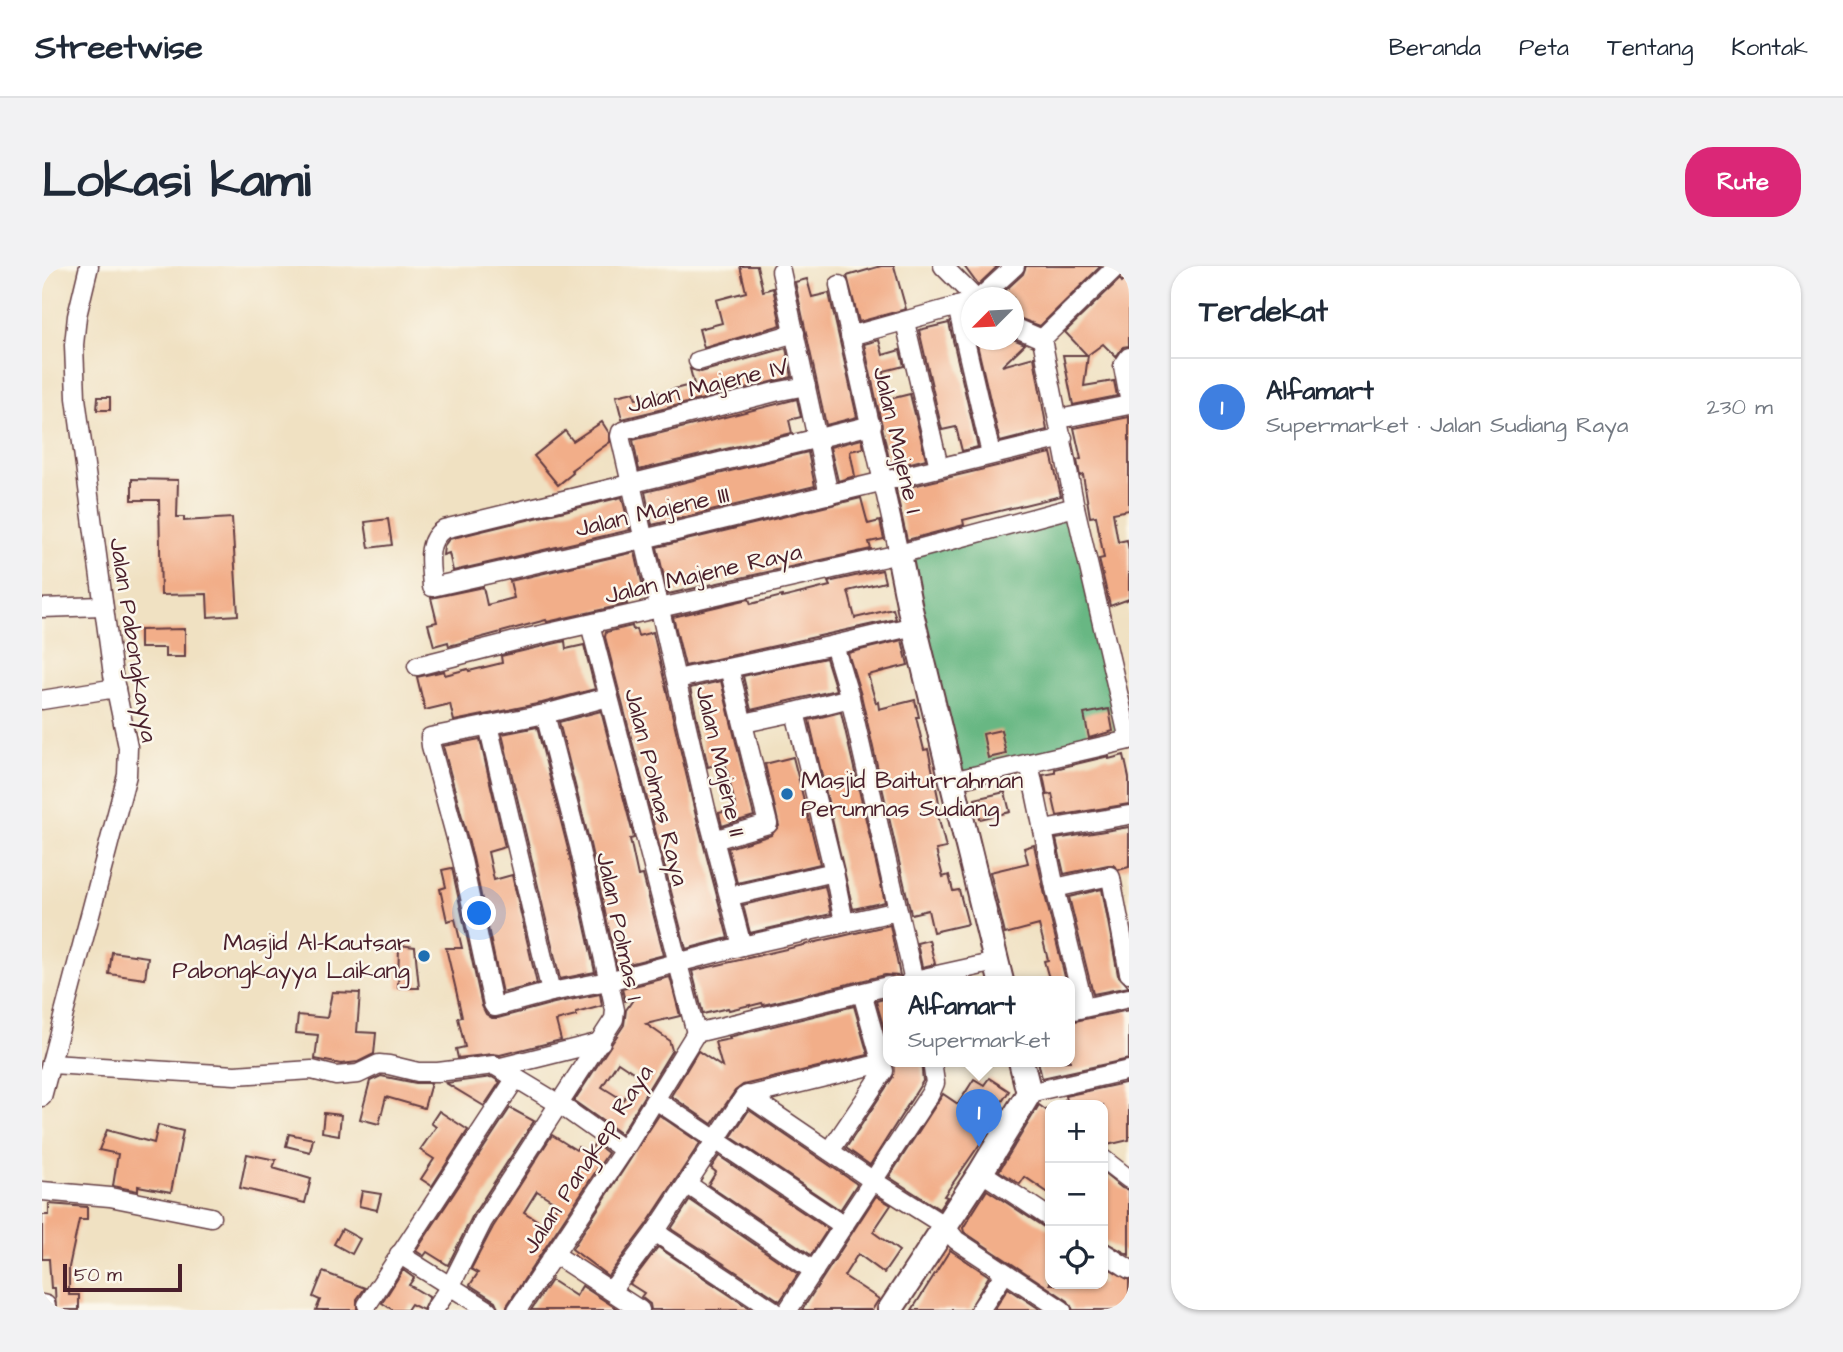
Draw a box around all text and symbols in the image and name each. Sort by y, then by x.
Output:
text: Streetwise [35,25,203,71]
text: Beranda [1389,31,1481,65]
text: Peta [1519,31,1569,65]
text: Tentang [1607,31,1693,65]
text: Kontak [1731,31,1808,65]
button: Rute [1685,147,1801,217]
text: Lokasi kami [42,148,311,216]
north arrow [961,287,1024,350]
text: Terdekat [1199,291,1328,333]
street label: Jalan Majene IV [624,350,792,422]
street label: Jalan Majene I [864,363,930,517]
text: Alfamart [1266,373,1374,409]
text: 1 [1221,391,1223,423]
text: 230 m [1707,391,1773,423]
text: Supermarket · Jalan Sudiang Raya [1266,409,1629,441]
street label: Jalan Majene III [572,478,733,546]
street label: Jalan Pabongkayya [99,535,166,745]
street label: Jalan Majene Raya [601,535,805,614]
street label: Jalan Majene II [686,683,754,840]
street label: Jalan Polmas Raya [614,685,697,890]
place label: Masjid Baiturrahman Perumnas Sudiang [801,764,1023,827]
marker: Masjid Baiturrahman Perumnas Sudiang [779,786,795,802]
street label: Jalan Polmas 1 [587,849,651,1003]
your location [462,896,496,930]
place label: Masjid Al-Kautsar Pabongkayya Laikang [172,926,410,989]
marker: Masjid Al-Kautsar Pabongkayya Laikang [416,948,432,964]
popup [883,976,1075,1067]
text: Alfamart [908,988,1015,1024]
text: Supermarket [908,1024,1050,1056]
street label: Jalan Pangkep Raya [514,1058,663,1262]
pin: 1 [956,1089,1002,1147]
map controls [1045,1100,1108,1289]
button: + [1045,1100,1108,1163]
button: − [1045,1163,1108,1226]
button: locate [1045,1226,1108,1289]
scale bar [63,1261,182,1293]
text: 50 m [74,1262,122,1289]

